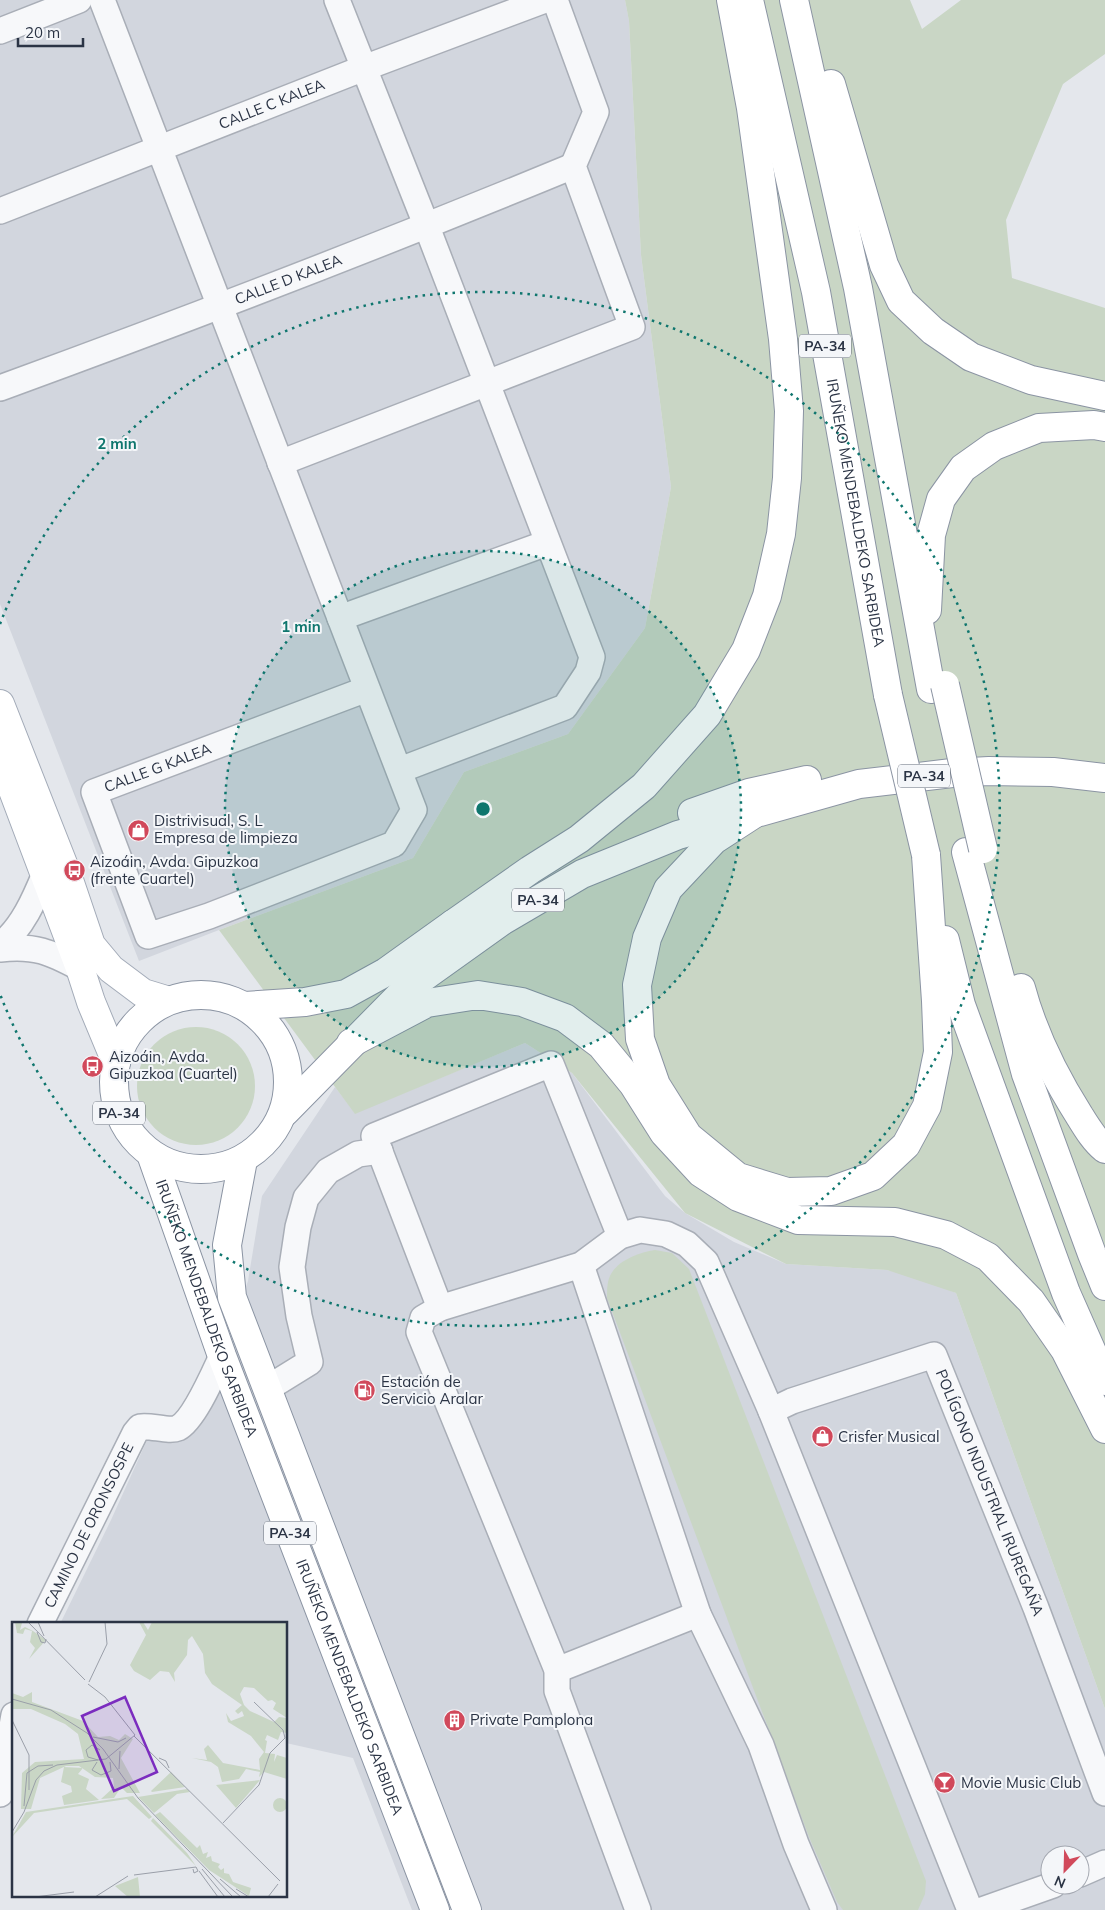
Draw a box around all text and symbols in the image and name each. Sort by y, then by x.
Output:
scale bar [18,15,82,47]
text: 20 m [25,23,60,42]
street label: CALLE C KALEA [216,74,327,133]
street label: CALLE D KALEA [232,250,344,308]
road number: PA-34 [799,334,851,358]
street label: IRUÑEKO MENDEBALDEKO SARBIDEA [823,377,889,649]
text: 2 min [97,434,137,453]
text: 1 min [281,617,321,636]
street label: CALLE G KALEA [101,739,214,796]
road number: PA-34 [898,764,950,788]
centre of rings [474,800,492,818]
place label: Distrivisual, S. L Empresa de limpieza [154,811,298,847]
shop icon: Distrivisual, S. L Empresa de limpieza [126,818,150,842]
place label: Aizoáin, Avda. Gipuzkoa (frente Cuartel) [90,852,258,888]
bus stop icon: Aizoáin, Avda. Gipuzkoa (frente Cuartel) [62,859,86,883]
road number: PA-34 [512,888,564,912]
place label: Aizoáin, Avda. Gipuzkoa (Cuartel) [109,1047,238,1083]
bus stop icon: Aizoáin, Avda. Gipuzkoa (Cuartel) [81,1054,105,1078]
road number: PA-34 [93,1102,145,1124]
street label: IRUÑEKO MENDEBALDEKO SARBIDEA [152,1177,262,1440]
street label: POLÍGONO INDUSTRIAL IRUREGAÑA [932,1366,1048,1618]
place label: Estación de Servicio Aralar [381,1372,483,1408]
fuel station icon: Estación de Servicio Aralar [353,1379,377,1403]
shop icon: Crisfer Musical [810,1425,834,1449]
place label: Crisfer Musical [838,1427,940,1446]
street label: CAMINO DE ORONSOSPE [39,1439,138,1611]
road number: PA-34 [264,1522,316,1545]
street label: IRUÑEKO MENDEBALDEKO SARBIDEA [292,1556,408,1818]
inset map [12,1622,288,1898]
building icon: Private Pamplona [442,1708,466,1732]
place label: Private Pamplona [470,1710,593,1729]
bar icon: Movie Music Club [933,1771,957,1795]
place label: Movie Music Club [961,1773,1081,1792]
north arrow [1040,1845,1090,1895]
text: N [1052,1872,1068,1892]

